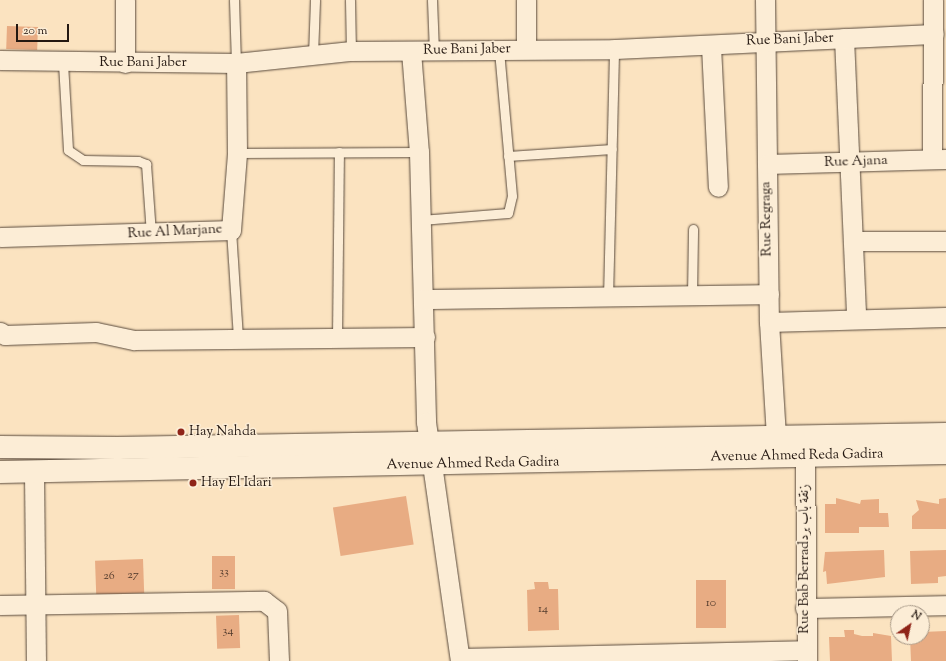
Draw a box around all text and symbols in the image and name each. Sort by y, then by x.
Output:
scale bar [18,16,71,42]
text: 20 m [23,22,47,40]
street label: Rue Bani Jaber [746,30,834,50]
street label: Rue Bani Jaber [423,41,511,59]
street label: Rue Bani Jaber [99,55,187,71]
street label: Rue Ajana [824,152,888,172]
street label: Rue Regraga [758,181,776,257]
street label: Rue Al Marjane [127,221,223,243]
place label: Hay Nahda [189,424,256,440]
marker: Hay Nahda [176,427,186,437]
street label: Avenue Ahmed Reda Gadira [710,446,884,466]
street label: Avenue Ahmed Reda Gadira [386,454,560,474]
place label: Hay El Idari [201,475,272,491]
marker: Hay El Idari [188,478,198,488]
street label: Rue Bab Berradزنقة باب برد [797,484,813,634]
house number: 33 [219,566,229,580]
house number: 27 [127,569,139,583]
house number: 26 [103,570,115,584]
house number: 10 [706,597,716,611]
house number: 14 [538,603,548,617]
north arrow [890,605,930,645]
text: N [908,607,924,625]
house number: 34 [223,625,233,639]

